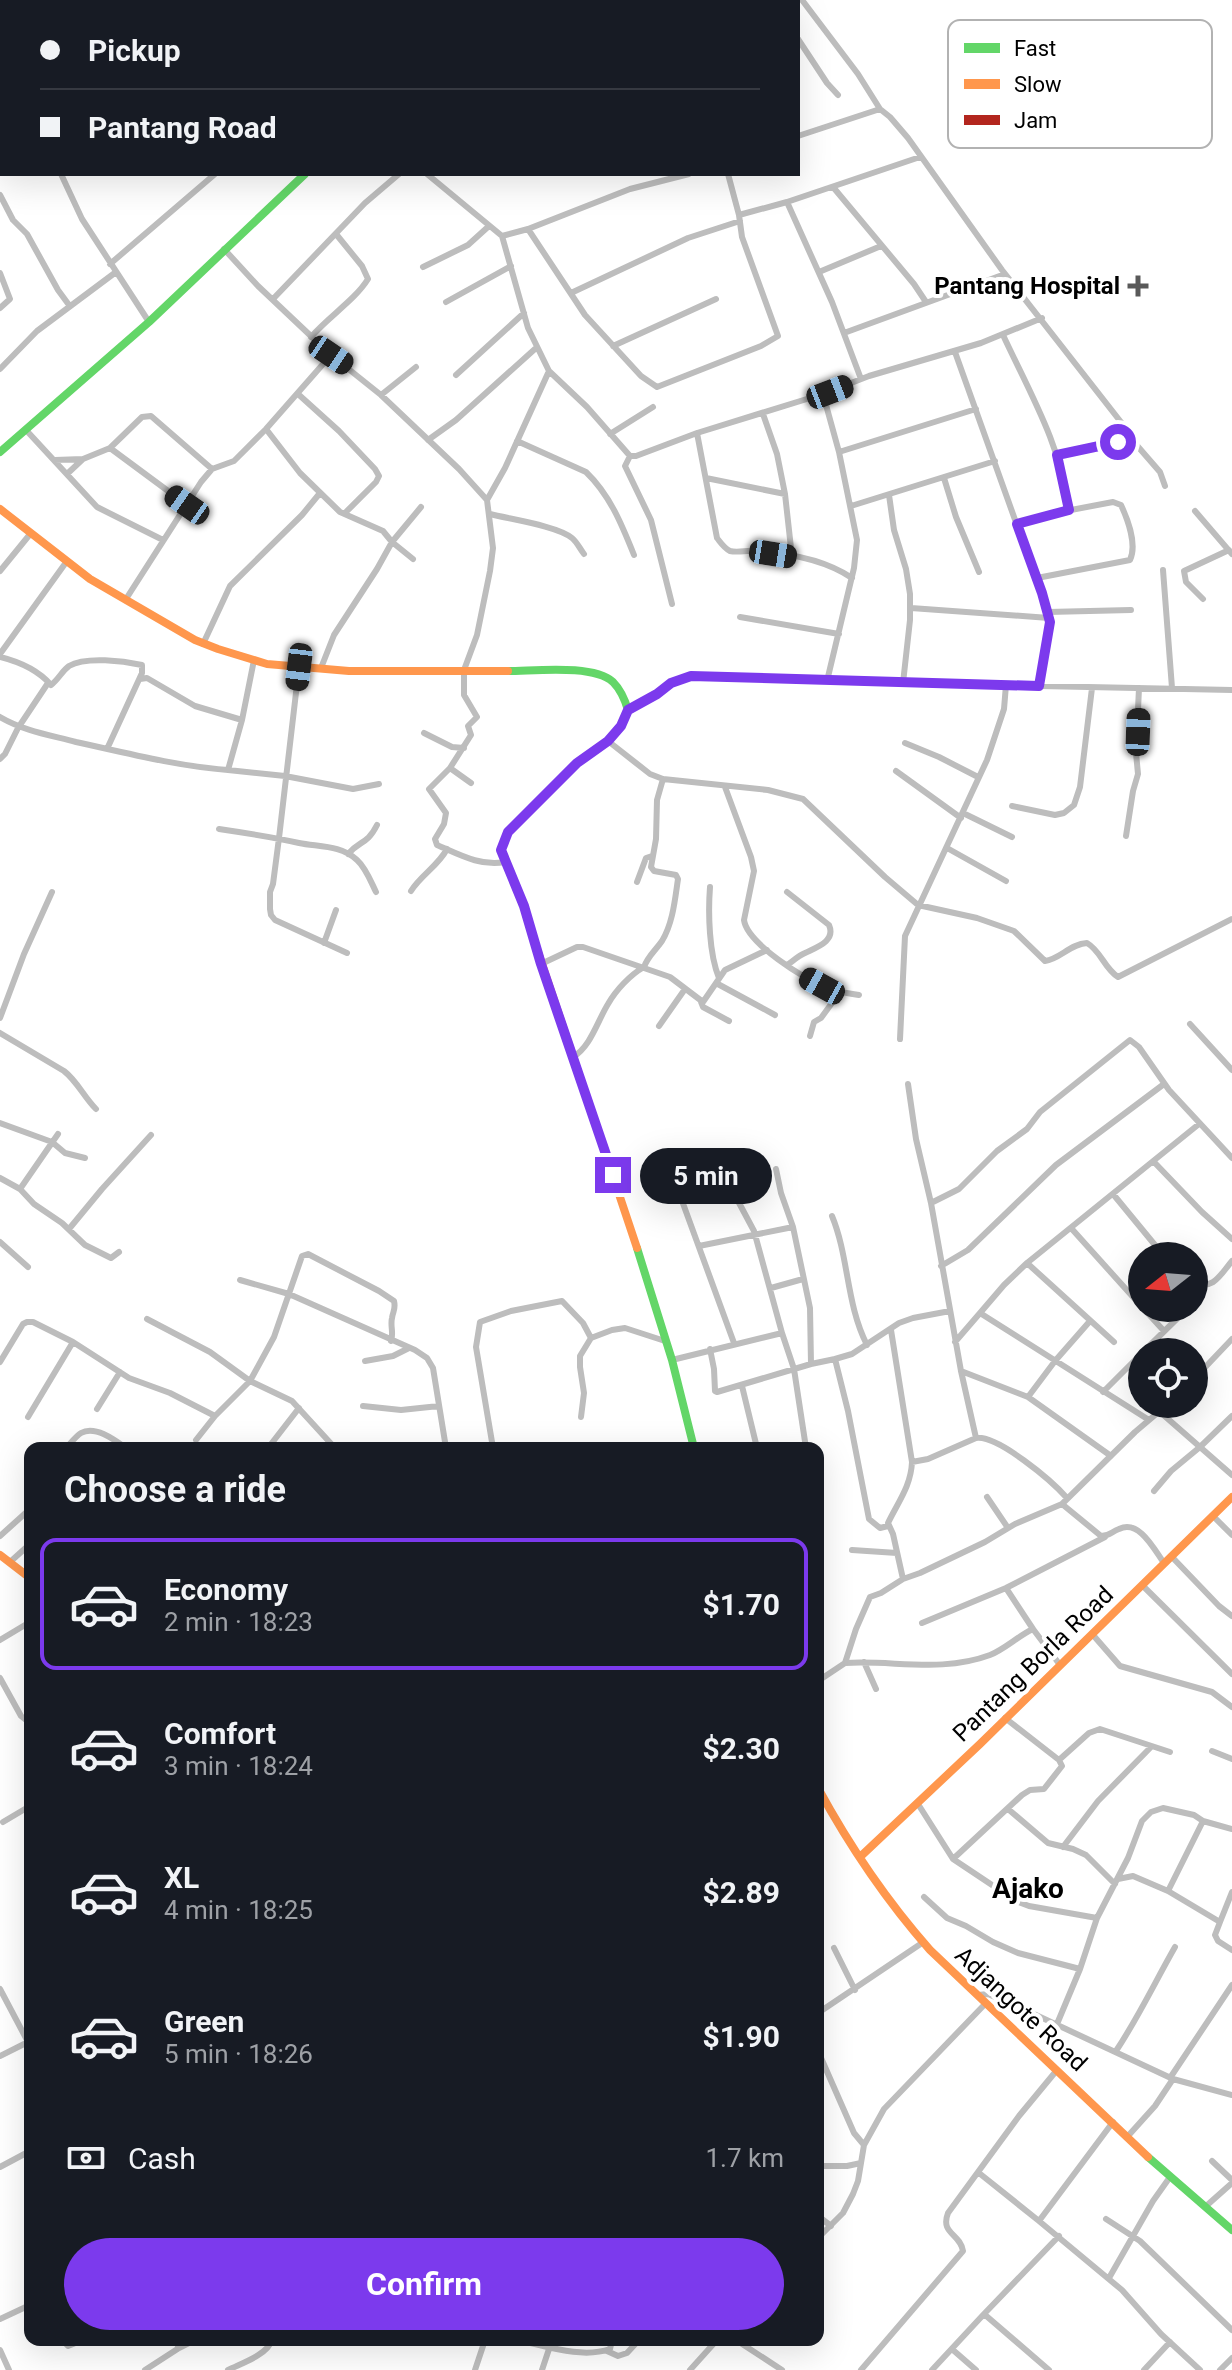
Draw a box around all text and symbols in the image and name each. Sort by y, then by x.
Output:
legend [948,20,1212,148]
text: Pickup [88,33,181,68]
text: Fast [1014,36,1056,61]
text: Slow [1014,72,1062,97]
text: Jam [1014,108,1057,133]
text: Pantang Road [88,110,277,145]
place label: Pantang Hospital [934,272,1120,300]
marker: Pantang Hospital [1127,275,1149,297]
car [304,332,358,378]
car [803,372,857,412]
route start [1100,424,1136,460]
car [160,481,214,529]
car [747,538,799,570]
car [284,642,314,692]
car [1125,708,1151,756]
car [795,964,849,1008]
callout: 5 min [641,1147,773,1203]
route end [595,1157,631,1193]
text: 5 min [673,1161,739,1191]
north arrow [1128,1242,1208,1322]
map controls [1128,1242,1208,1418]
button: locate [1128,1338,1208,1418]
text: Choose a ride [64,1469,286,1511]
icon: car [68,1568,140,1640]
text: Economy [164,1572,288,1607]
street label: Pantang Borla Road [947,1580,1119,1748]
text: $1.70 [702,1587,780,1622]
text: 2 min · 18:23 [164,1607,313,1637]
icon: car [68,1712,140,1784]
text: Comfort [164,1716,276,1751]
text: $2.30 [702,1731,780,1766]
text: 3 min · 18:24 [164,1751,313,1781]
icon: car [68,1856,140,1928]
text: XL [164,1860,199,1895]
district label: Ajako [992,1872,1064,1905]
text: $2.89 [702,1875,780,1910]
text: 4 min · 18:25 [164,1895,313,1925]
street label: Adjangote Road [949,1941,1093,2077]
icon: car [68,2000,140,2072]
text: Green [164,2004,244,2039]
text: $1.90 [702,2019,780,2054]
text: 5 min · 18:26 [164,2039,313,2069]
icon: cash [64,2136,108,2180]
text: Cash [128,2141,196,2176]
text: 1.7 km [705,2143,784,2173]
button: Confirm [64,2238,784,2330]

